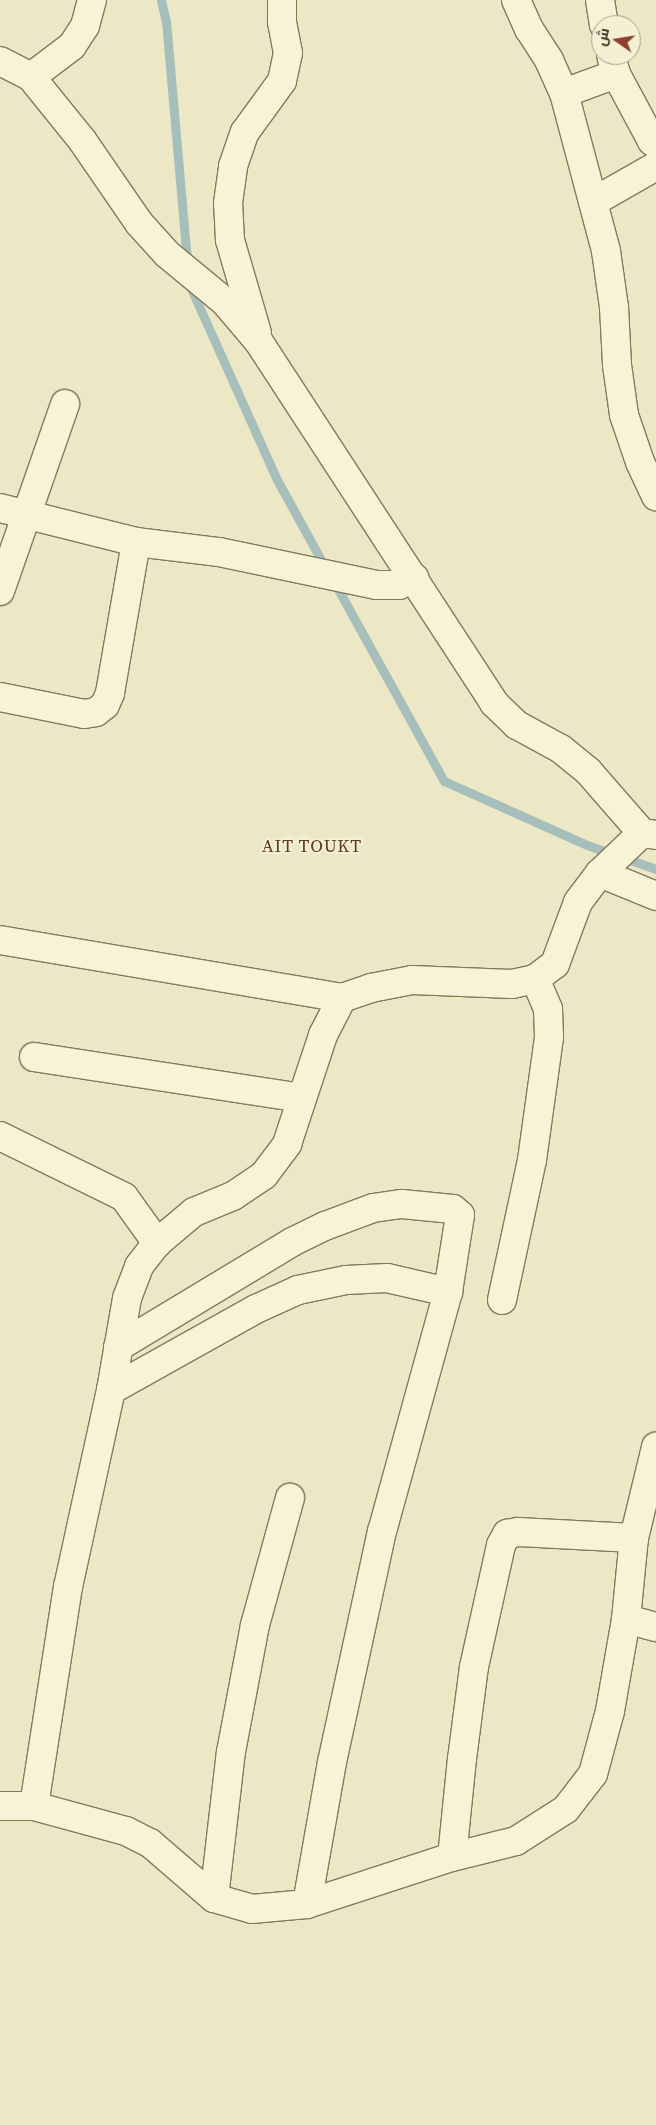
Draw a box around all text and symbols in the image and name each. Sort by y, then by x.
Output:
north arrow [591,15,641,65]
text: ش [591,26,614,48]
district label: AIT TOUKT [260,835,364,857]

